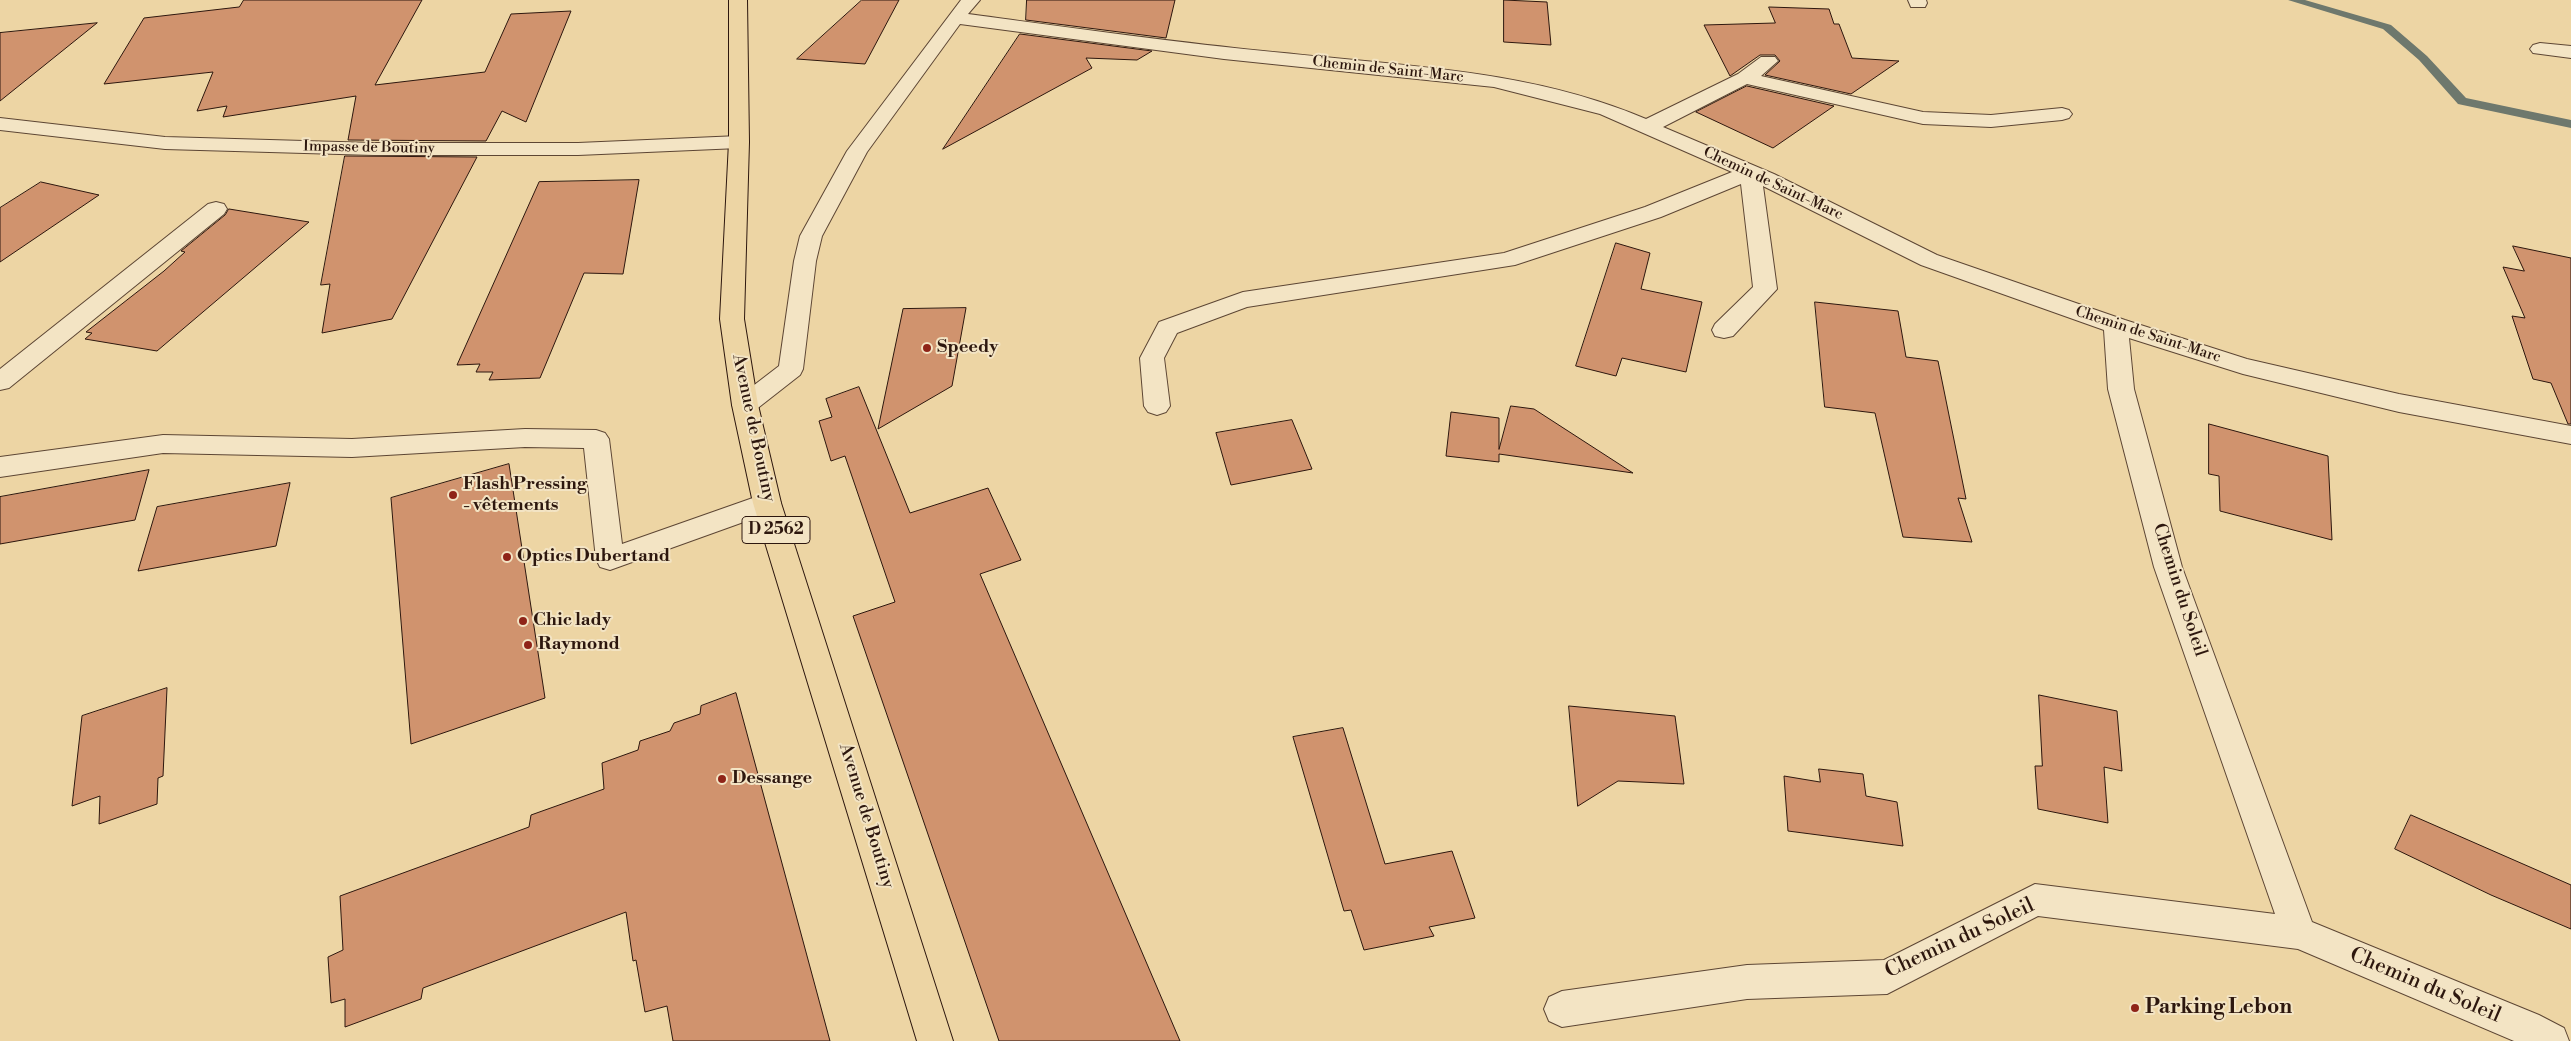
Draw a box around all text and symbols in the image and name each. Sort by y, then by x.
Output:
street label: Chemin de Saint-Marc [1311,53,1465,87]
street label: Impasse de Boutiny [303,138,435,158]
street label: Chemin de Saint-Marc [1700,144,1846,224]
street label: Chemin de Saint-Marc [2073,303,2223,367]
place label: Speedy [937,337,998,359]
marker: Speedy [921,342,933,354]
street label: Avenue de Boutiny [727,352,779,504]
place label: Flash Pressing - vêtements [463,474,587,516]
marker: Flash Pressing - vêtements [447,489,459,501]
road number: D 2562 [742,516,810,544]
street label: Chemin du Soleil [2147,521,2211,659]
place label: Optics Dubertand [517,546,670,568]
marker: Optics Dubertand [501,551,513,563]
place label: Chic lady [533,610,611,632]
marker: Chic lady [517,615,529,627]
place label: Raymond [538,634,620,656]
marker: Raymond [522,639,534,651]
street label: Avenue de Boutiny [834,741,898,891]
place label: Dessange [732,768,812,790]
marker: Dessange [716,773,728,785]
street label: Chemin du Soleil [1881,893,2039,985]
street label: Chemin du Soleil [2346,943,2504,1029]
place label: Parking Lebon [2145,995,2292,1021]
marker: Parking Lebon [2129,1002,2141,1014]

